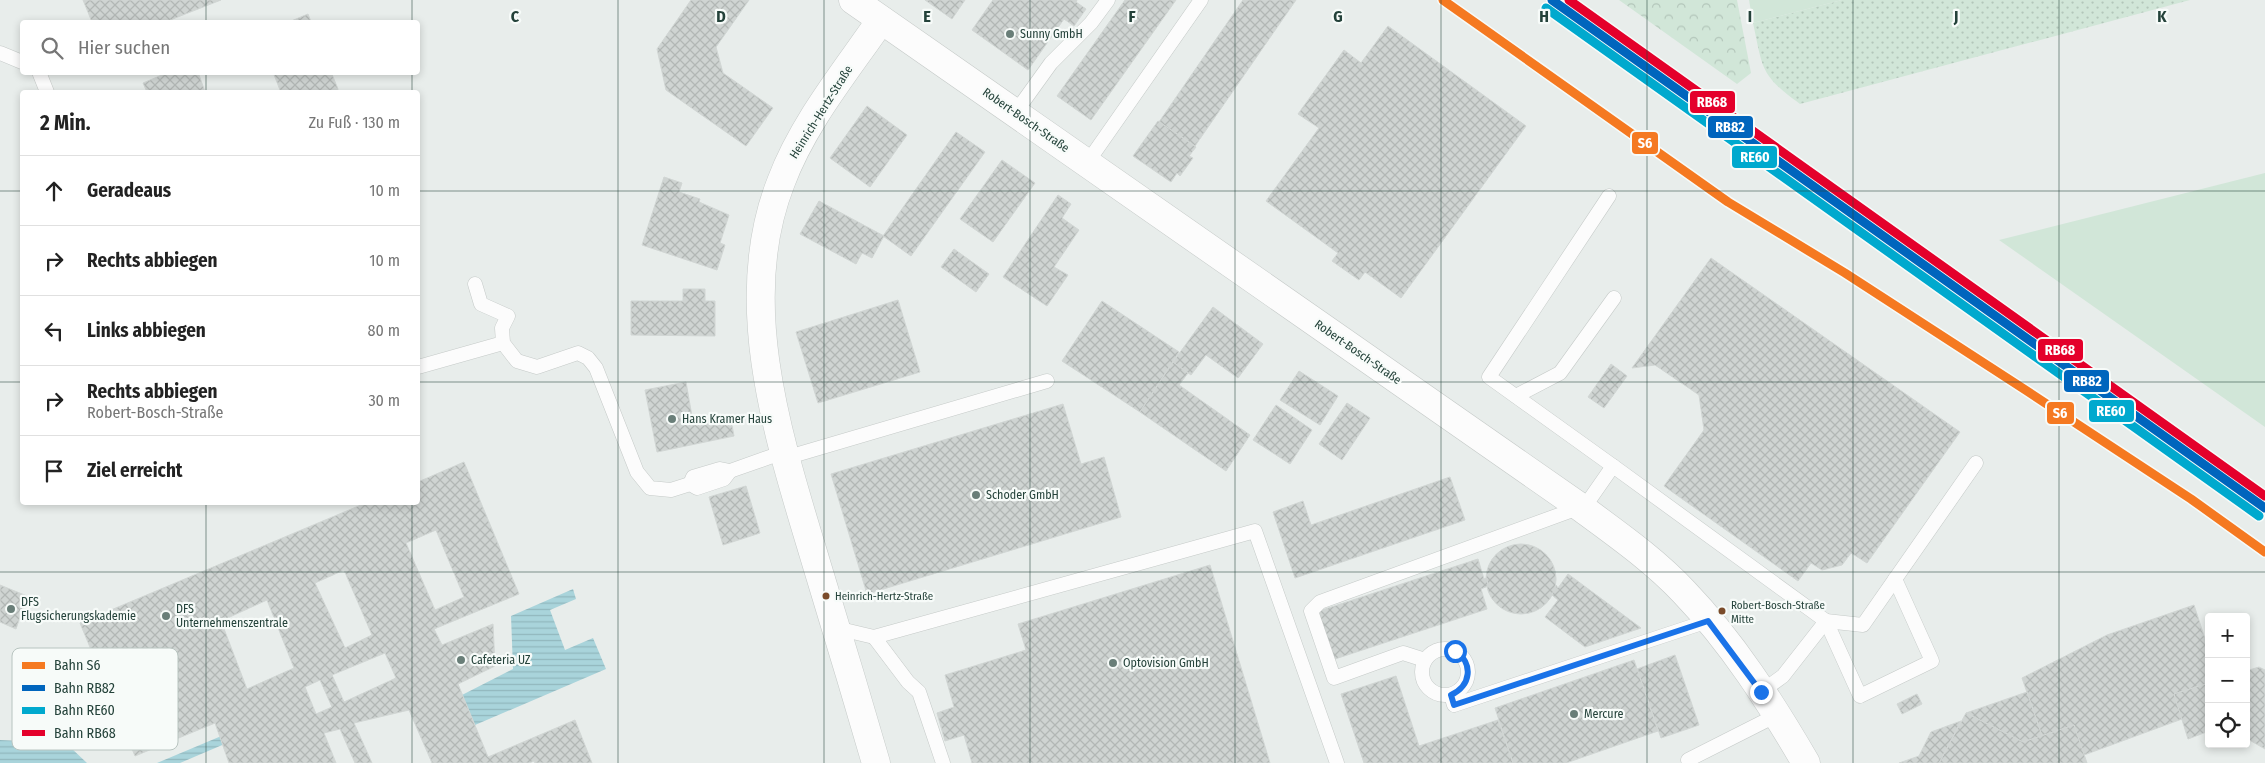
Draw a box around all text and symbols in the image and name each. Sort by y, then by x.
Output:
text: C [511,7,520,26]
text: D [716,7,726,26]
text: E [923,7,931,26]
text: F [1128,7,1136,26]
text: G [1333,7,1343,26]
text: H [1539,7,1549,26]
text: I [1748,7,1752,26]
text: J [1953,7,1958,26]
text: K [2157,7,2167,26]
search box [20,20,420,75]
place label: Sunny GmbH [1020,27,1083,41]
marker: Sunny GmbH [1004,28,1016,40]
icon: search [38,34,66,62]
text: Hier suchen [78,36,170,59]
street label: Heinrich-Hertz-Straße [787,63,855,161]
street label: Robert-Bosch-Straße [980,85,1072,155]
line badge: RB68 [1689,90,1736,114]
text: RB68 [1697,94,1728,111]
text: 2 Min. [40,110,90,136]
text: Zu Fuß · 130 m [309,113,400,132]
line badge: RB82 [1707,115,1754,139]
text: RB82 [1715,119,1745,136]
line badge: S6 [1631,131,1659,155]
text: S6 [1638,135,1652,152]
line badge: RE60 [1731,145,1778,169]
text: RE60 [1740,149,1770,166]
icon: ahead [40,177,68,205]
text: Geradeaus [87,179,171,202]
text: 10 m [369,181,400,200]
icon: right [40,247,68,275]
text: Rechts abbiegen [87,249,217,272]
text: 10 m [369,251,400,270]
icon: left [40,317,68,345]
street label: Robert-Bosch-Straße [1312,317,1404,387]
text: Links abbiegen [87,319,206,342]
text: 80 m [368,321,400,340]
line badge: RB68 [2037,338,2084,362]
text: RB68 [2045,342,2076,359]
line badge: RB82 [2063,369,2110,393]
text: RB82 [2072,373,2102,390]
text: Rechts abbiegen [87,380,217,403]
icon: right [40,387,68,415]
text: 30 m [368,391,400,410]
line badge: RE60 [2088,399,2135,423]
line badge: S6 [2046,401,2075,425]
text: Robert-Bosch-Straße [87,403,224,422]
text: RE60 [2096,403,2126,420]
text: S6 [2053,405,2067,422]
place label: Hans Kramer Haus [682,412,772,426]
marker: Hans Kramer Haus [666,413,678,425]
icon: arrive [40,457,68,485]
text: Ziel erreicht [87,459,183,482]
place label: Schoder GmbH [986,488,1059,502]
marker: Schoder GmbH [970,489,982,501]
place label: Heinrich-Hertz-Straße [835,590,933,603]
marker: Heinrich-Hertz-Straße [821,591,831,601]
place label: DFS Flugsicherungskademie [21,595,136,623]
place label: Robert-Bosch-Straße Mitte [1731,599,1825,626]
place label: DFS Unternehmenszentrale [176,602,288,630]
marker: DFS Flugsicherungskademie [5,603,17,615]
marker: Robert-Bosch-Straße Mitte [1717,606,1727,616]
marker: DFS Unternehmenszentrale [160,610,172,622]
map controls [2205,613,2250,748]
button: + [2205,613,2250,658]
route start [1444,640,1467,663]
legend [12,648,178,750]
place label: Cafeteria UZ [471,653,531,667]
marker: Cafeteria UZ [455,654,467,666]
place label: Optovision GmbH [1123,656,1209,670]
text: Bahn S6 [54,657,101,674]
marker: Optovision GmbH [1107,657,1119,669]
button: − [2205,658,2250,703]
text: Bahn RB82 [54,680,115,697]
route end [1750,681,1773,704]
text: Bahn RE60 [54,702,115,719]
button: locate [2205,703,2250,748]
place label: Mercure [1584,707,1623,721]
marker: Mercure [1568,708,1580,720]
text: Bahn RB68 [54,725,116,742]

